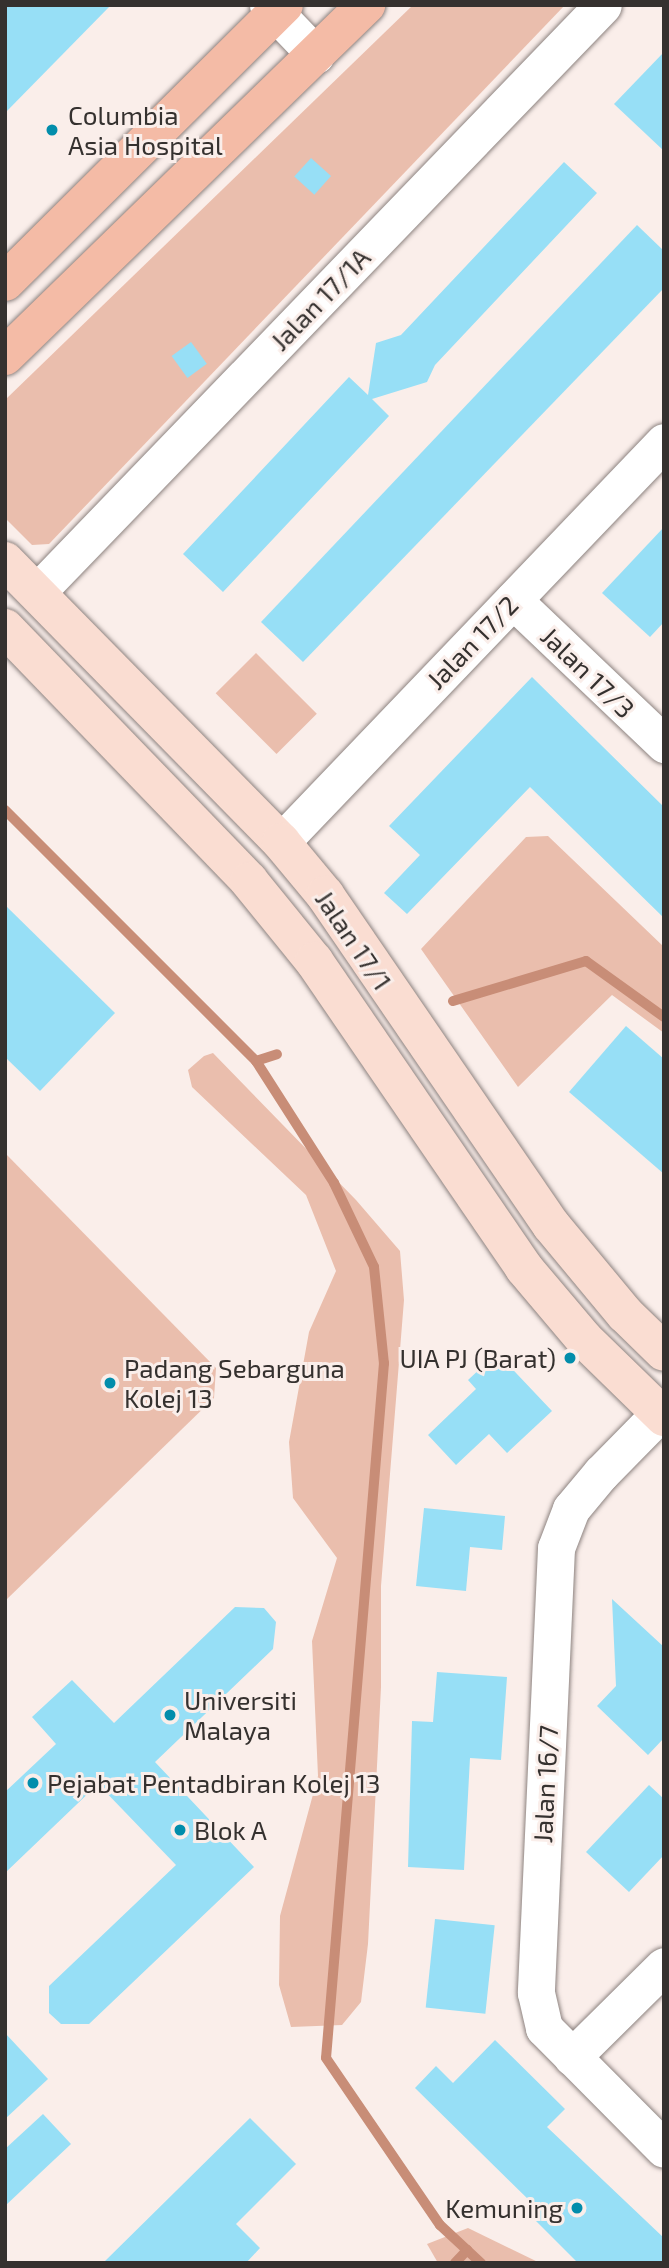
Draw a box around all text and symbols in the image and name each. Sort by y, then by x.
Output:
place label: Columbia Asia Hospital [68,99,223,160]
marker: Columbia Asia Hospital [42,120,62,140]
street label: Jalan 17/1A [264,242,376,356]
street label: Jalan 17/2 [420,589,524,695]
street label: Jalan 17/3 [535,620,641,724]
street label: Jalan 17/1 [309,884,399,996]
place label: UIA PJ (Barat) [399,1342,556,1374]
marker: UIA PJ (Barat) [562,1350,578,1366]
place label: Padang Sebarguna Kolej 13 [124,1352,345,1414]
marker: Padang Sebarguna Kolej 13 [102,1375,118,1391]
place label: Universiti Malaya [184,1684,297,1746]
marker: Universiti Malaya [162,1707,178,1723]
street label: Jalan 16/7 [526,1724,564,1844]
place label: Pejabat Pentadbiran Kolej 13 [47,1767,381,1799]
marker: Pejabat Pentadbiran Kolej 13 [25,1775,41,1791]
place label: Blok A [194,1814,268,1846]
marker: Blok A [172,1822,188,1838]
place label: Kemuning [445,2192,563,2224]
marker: Kemuning [569,2200,585,2216]

